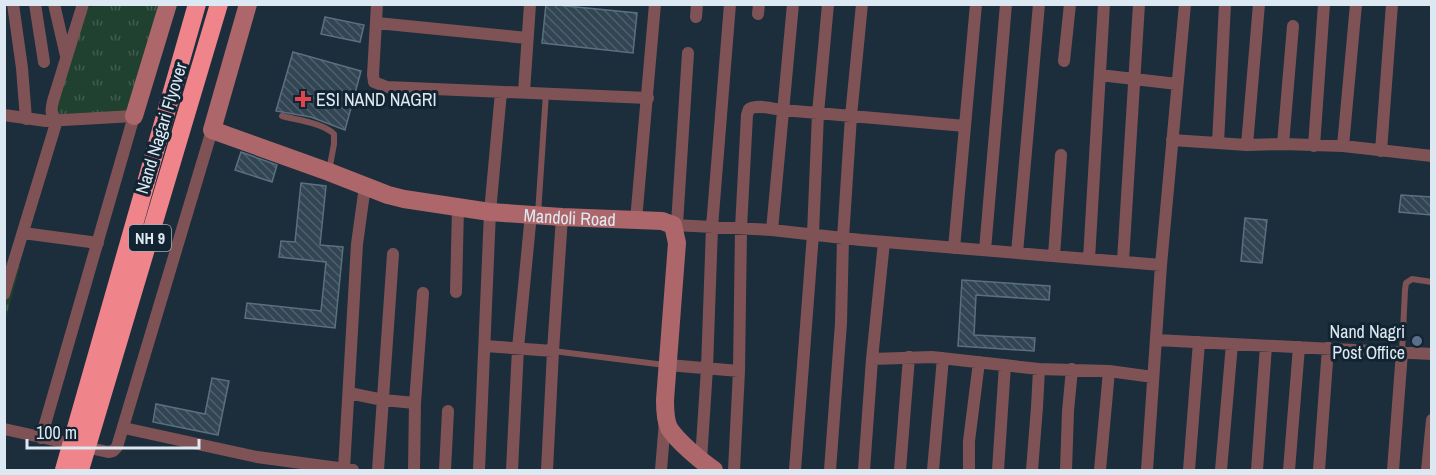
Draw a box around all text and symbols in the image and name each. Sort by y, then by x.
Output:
street label: Nand Nagari Flyover [129,59,193,197]
place label: ESI NAND NAGRI [316,87,437,112]
marker: ESI NAND NAGRI [294,90,312,108]
street label: Mandoli Road [523,202,616,232]
road number: NH 9 [129,225,171,251]
place label: Nand Nagri Post Office [1330,319,1405,365]
marker: Nand Nagri Post Office [1410,334,1424,348]
scale bar [27,412,200,450]
text: 100 m [36,420,77,445]

